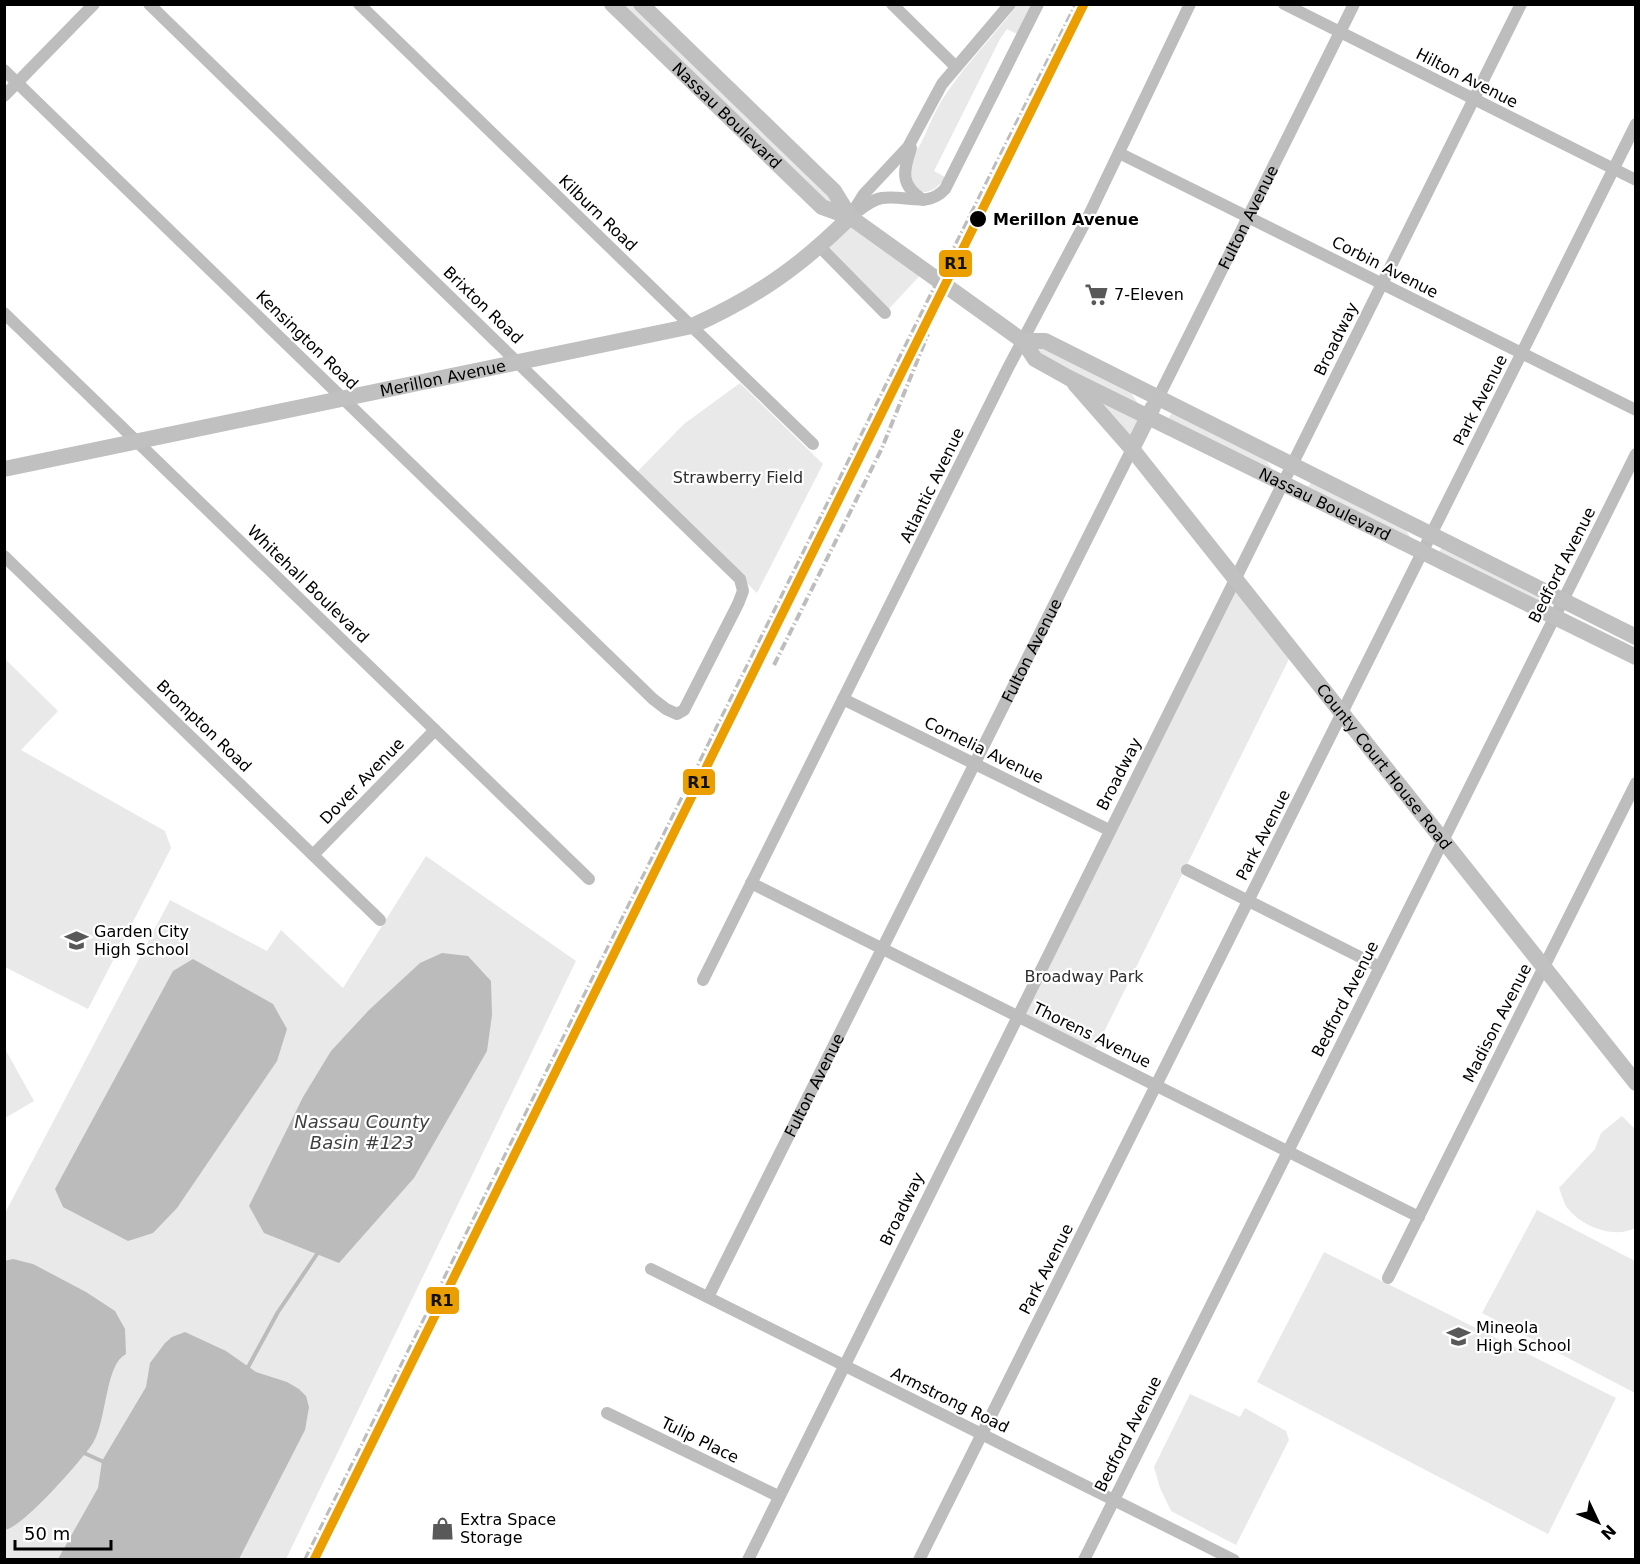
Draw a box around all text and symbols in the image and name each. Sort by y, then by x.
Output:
street label: Hilton Avenue [1413,44,1521,112]
street label: Nassau Boulevard [668,58,786,172]
street label: Fulton Avenue [1214,162,1282,272]
street label: Kilburn Road [555,171,641,255]
marker: Merillon Avenue [968,209,988,229]
place label: Merillon Avenue [993,210,1139,229]
street label: Corbin Avenue [1329,232,1441,302]
line badge: R1 [938,249,973,278]
text: R1 [944,254,968,273]
street label: Brixton Road [439,262,527,348]
supermarket icon: 7-Eleven [1083,281,1109,307]
place label: 7-Eleven [1114,285,1184,304]
street label: Kensington Road [252,287,362,393]
street label: Broadway [1310,299,1362,379]
street label: Park Avenue [1449,352,1511,448]
street label: Merillon Avenue [378,355,507,400]
street label: Atlantic Avenue [896,424,968,546]
street label: Nassau Boulevard [1256,464,1394,544]
park label: Strawberry Field [673,468,803,487]
street label: Bedford Avenue [1525,504,1599,626]
street label: Whitehall Boulevard [243,521,373,647]
street label: Fulton Avenue [997,595,1065,705]
street label: Brompton Road [153,676,255,776]
street label: County Court House Road [1313,680,1456,853]
street label: Cornelia Avenue [921,713,1047,787]
street label: Dover Avenue [316,734,408,828]
street label: Broadway [1093,734,1145,814]
line badge: R1 [682,768,716,796]
text: R1 [687,773,711,792]
street label: Park Avenue [1232,787,1294,883]
place label: Garden City High School [94,922,189,959]
school or university icon: Garden City High School [63,927,89,953]
street label: Bedford Avenue [1308,938,1382,1060]
street label: Madison Avenue [1459,960,1535,1086]
park label: Broadway Park [1025,967,1144,986]
street label: Thorens Avenue [1029,998,1154,1072]
street label: Fulton Avenue [780,1030,848,1140]
water label: Nassau County Basin #123 [294,1111,430,1153]
street label: Broadway [876,1169,928,1249]
street label: Park Avenue [1015,1221,1077,1317]
line badge: R1 [425,1286,460,1315]
text: R1 [430,1291,454,1310]
place label: Mineola High School [1476,1318,1571,1355]
school or university icon: Mineola High School [1445,1323,1471,1349]
street label: Armstrong Road [888,1363,1012,1437]
street label: Bedford Avenue [1091,1373,1165,1495]
street label: Tulip Place [657,1413,742,1467]
north arrow [1568,1492,1628,1552]
place label: Extra Space Storage [460,1510,556,1547]
scale bar [15,1513,111,1551]
shop icon: Extra Space Storage [429,1515,455,1541]
text: N [1597,1521,1620,1543]
text: 50 m [24,1523,70,1544]

